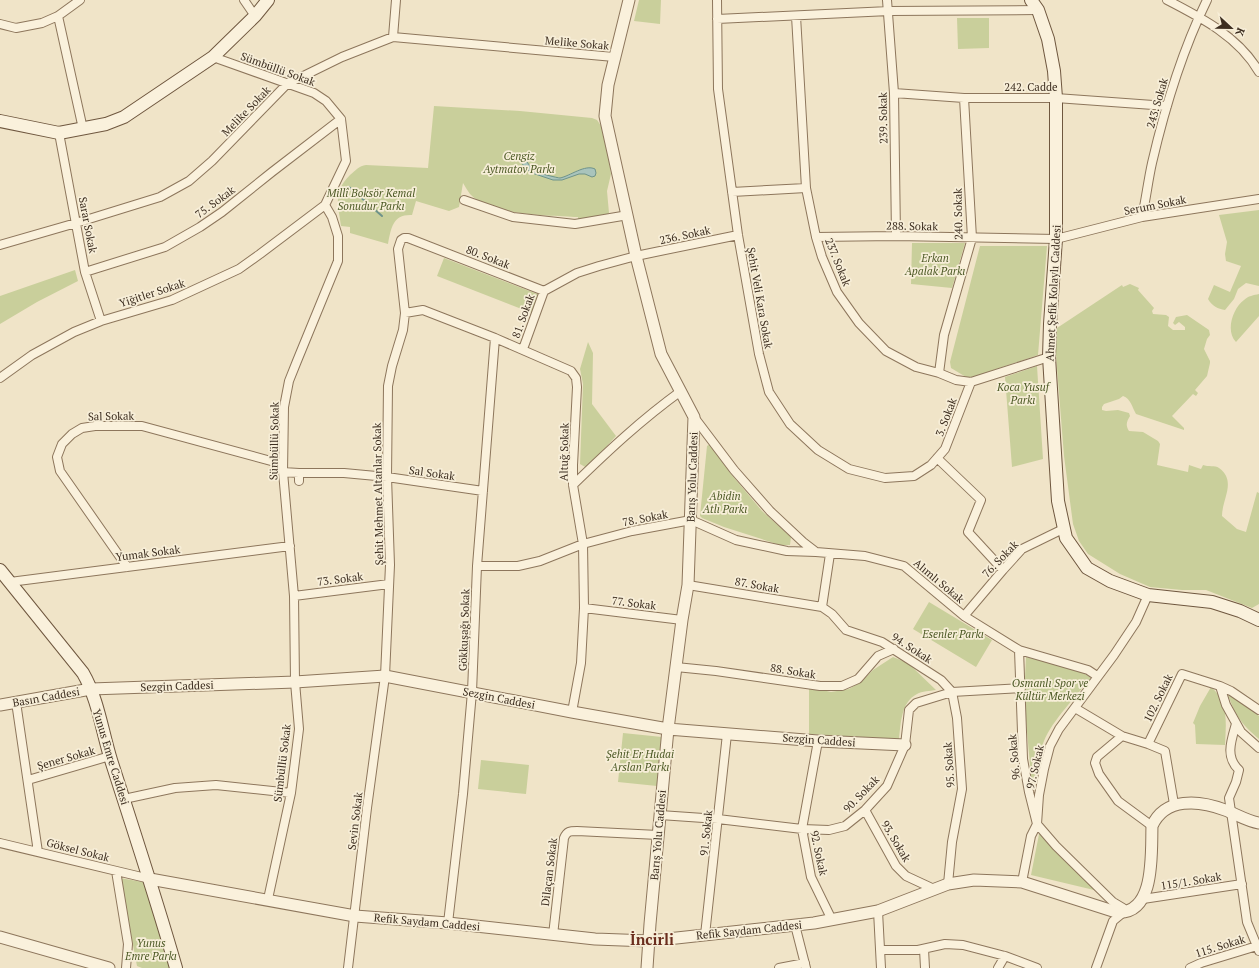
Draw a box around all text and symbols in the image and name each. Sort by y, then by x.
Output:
north arrow [1211,8,1251,48]
text: K [1232,26,1248,38]
street label: Melike Sokak [544,33,610,53]
street label: Sümbüllü Sokak [239,49,318,89]
street label: 243. Sokak [1143,76,1171,130]
street label: 242. Cadde [1004,80,1058,94]
street label: Melike Sokak [219,83,274,139]
street label: 239. Sokak [876,92,890,144]
park label: Cengiz Aytmatov Parkı [482,149,555,176]
street label: 75. Sokak [192,183,238,221]
park label: Millî Boksör Kemal Sonudur Parkı [326,186,415,213]
street label: 240. Sokak [951,188,965,240]
street label: Serum Sokak [1123,192,1188,218]
street label: Sarar Sokak [76,196,100,255]
street label: 288. Sokak [886,219,938,233]
street label: 236. Sokak [658,223,712,247]
street label: Ahmet Şefik Kolaylı Caddesi [1042,224,1064,362]
street label: 237. Sokak [822,236,854,288]
street label: 80. Sokak [464,242,512,272]
street label: Şehit Veli Kara Sokak [744,246,776,350]
park label: Erkan Apalak Parkı [904,251,965,278]
street label: Yiğitler Sokak [117,276,187,310]
street label: 81. Sokak [509,292,538,340]
park label: Koca Yusuf Parkı [996,380,1052,407]
street label: 3. Sokak [932,395,960,438]
street label: Sümbüllü Sokak [266,401,282,480]
street label: Sal Sokak [88,409,135,423]
street label: Şehit Mehmet Altanlar Sokak [370,422,386,565]
street label: Altuğ Sokak [556,422,572,481]
street label: Barış Yolu Caddesi [683,432,701,522]
street label: Sal Sokak [408,463,456,483]
park label: Abidin Atlı Parkı [702,489,747,516]
street label: 78. Sokak [621,507,669,529]
street label: 76. Sokak [979,537,1021,580]
street label: Yumak Sokak [115,542,181,564]
street label: Alımlı Sokak [911,556,967,606]
street label: 73. Sokak [316,569,364,589]
street label: 87. Sokak [734,574,781,596]
street label: Gökkuşağı Sokak [456,588,472,671]
street label: 77. Sokak [611,593,657,613]
park label: Esenler Parkı [921,627,984,641]
street label: 94. Sokak [889,630,935,667]
street label: 88. Sokak [769,660,817,682]
street label: 102. Sokak [1140,671,1176,724]
park label: Osmanlı Spor ve Kültür Merkezi [1012,676,1088,703]
street label: Sezgin Caddesi [140,678,214,694]
street label: Basın Caddesi [11,684,81,710]
street label: Sezgin Caddesi [462,684,536,712]
street label: Yunus Emre Caddesi [90,707,132,807]
street label: Sümbüllü Sokak [270,723,294,803]
street label: Sezgin Caddesi [782,730,856,750]
street label: 96. Sokak [1005,733,1023,780]
street label: 95. Sokak [940,741,958,788]
street label: Şener Sokak [36,743,97,773]
street label: 97. Sokak [1023,743,1047,790]
park label: Şehit Er Hudai Arslan Parkı [606,747,674,774]
street label: 90. Sokak [840,772,882,815]
street label: Barış Yolu Caddesi [647,789,669,881]
street label: Sevin Sokak [345,791,366,851]
street label: 91. Sokak [697,809,715,857]
street label: 93. Sokak [878,818,914,865]
street label: 92. Sokak [807,829,831,877]
street label: Göksel Sokak [45,835,111,865]
street label: Dilaçan Sokak [538,837,560,907]
street label: 115/1. Sokak [1160,869,1223,893]
street label: Refik Saydam Caddesi [373,910,481,934]
street label: Refik Saydam Caddesi [695,917,803,943]
district label: İncirli [630,929,674,949]
street label: 115. Sokak [1193,932,1247,960]
park label: Yunus Emre Parkı [124,936,177,963]

